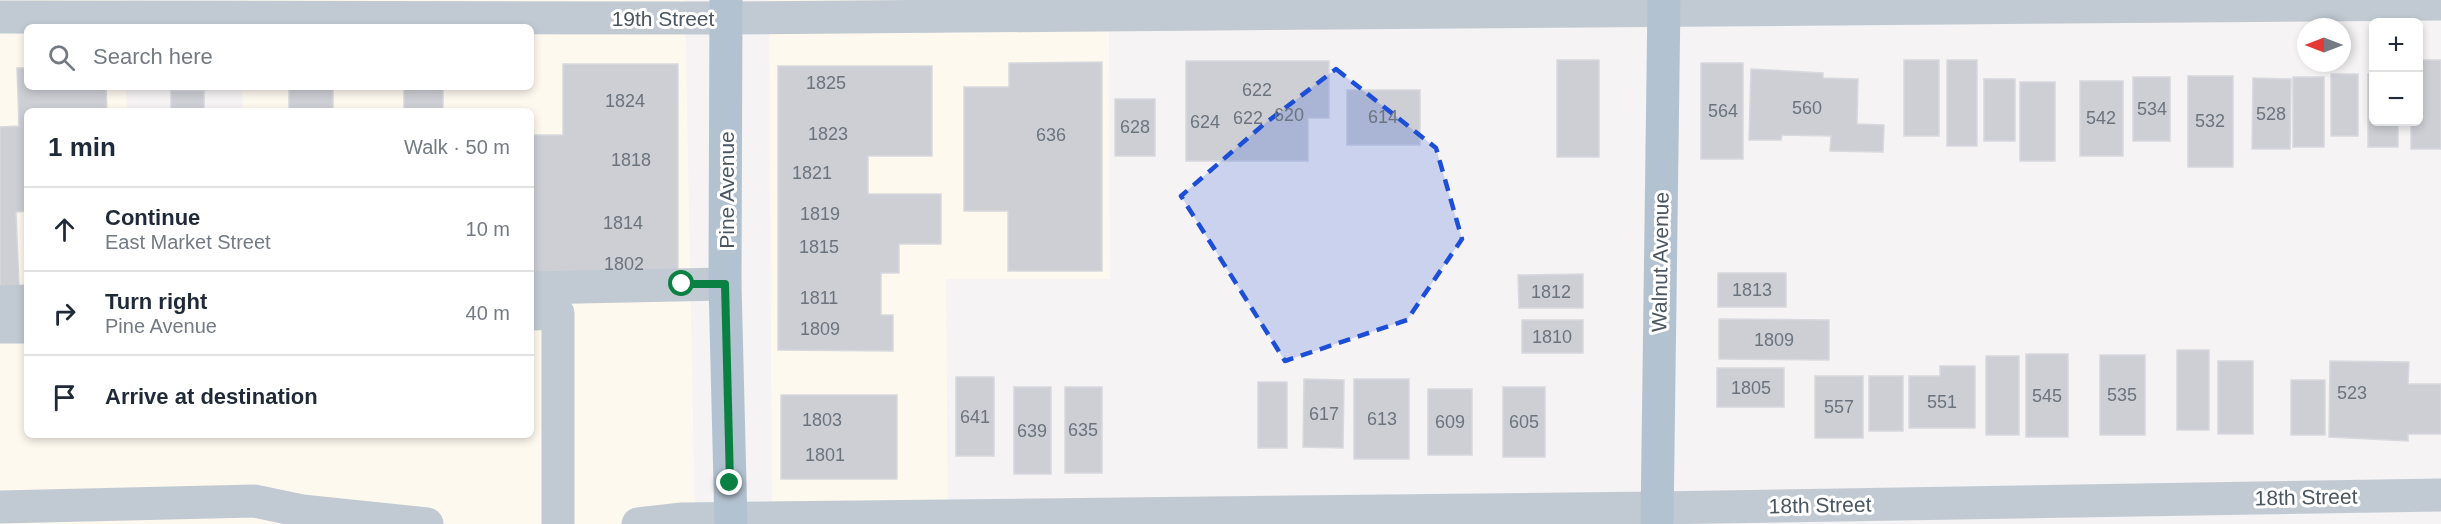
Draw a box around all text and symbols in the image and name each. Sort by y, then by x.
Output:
street label: 19th Street [612,7,715,30]
north arrow [2297,18,2351,72]
map controls [2369,18,2423,126]
button: + [2369,18,2423,72]
search box [24,24,534,90]
icon: search [45,41,78,74]
text: Search here [93,44,213,69]
button: − [2369,72,2423,126]
house number: 1825 [806,73,846,93]
house number: 622 [1242,80,1272,100]
house number: 1824 [605,91,645,111]
house number: 560 [1792,98,1822,118]
house number: 534 [2137,99,2167,119]
house number: 564 [1708,101,1738,121]
house number: 528 [2256,104,2286,124]
house number: 620 [1274,105,1304,125]
house number: 614 [1368,107,1398,127]
house number: 622 [1233,108,1263,128]
house number: 542 [2086,108,2116,128]
house number: 532 [2195,111,2225,131]
house number: 624 [1190,112,1220,132]
house number: 628 [1120,117,1150,137]
house number: 1823 [808,124,848,144]
house number: 636 [1036,125,1066,145]
street label: Pine Avenue [715,131,738,249]
text: 1 min [48,132,116,162]
text: Walk · 50 m [404,136,510,158]
house number: 1818 [611,150,651,170]
house number: 1821 [792,163,832,183]
street label: Walnut Avenue [1647,192,1673,332]
house number: 1819 [800,204,840,224]
text: Continue [105,205,200,230]
icon: ahead [48,213,81,246]
house number: 1814 [603,213,643,233]
text: 10 m [466,218,510,240]
text: East Market Street [105,231,271,253]
house number: 1815 [799,237,839,257]
house number: 1802 [604,254,644,274]
route start [668,270,694,296]
house number: 1813 [1732,280,1772,300]
house number: 1812 [1531,282,1571,302]
house number: 1811 [800,288,838,308]
text: Turn right [105,289,207,314]
icon: right [48,297,81,330]
text: 40 m [466,302,510,324]
text: Pine Avenue [105,315,217,337]
house number: 1809 [800,319,840,339]
house number: 1810 [1532,327,1572,347]
house number: 1809 [1754,330,1794,350]
house number: 1805 [1731,378,1771,398]
icon: arrive [48,381,81,414]
house number: 523 [2337,383,2367,403]
text: Arrive at destination [105,384,318,409]
house number: 535 [2107,385,2137,405]
house number: 545 [2032,386,2062,406]
house number: 551 [1927,392,1957,412]
house number: 557 [1824,397,1854,417]
house number: 617 [1309,404,1339,424]
house number: 641 [960,407,990,427]
house number: 613 [1367,409,1397,429]
house number: 1803 [802,410,842,430]
house number: 609 [1435,412,1465,432]
house number: 605 [1509,412,1539,432]
house number: 635 [1068,420,1098,440]
house number: 639 [1017,421,1047,441]
house number: 1801 [805,445,845,465]
route end [716,469,742,495]
street label: 18th Street [2254,485,2358,509]
street label: 18th Street [1768,493,1872,517]

